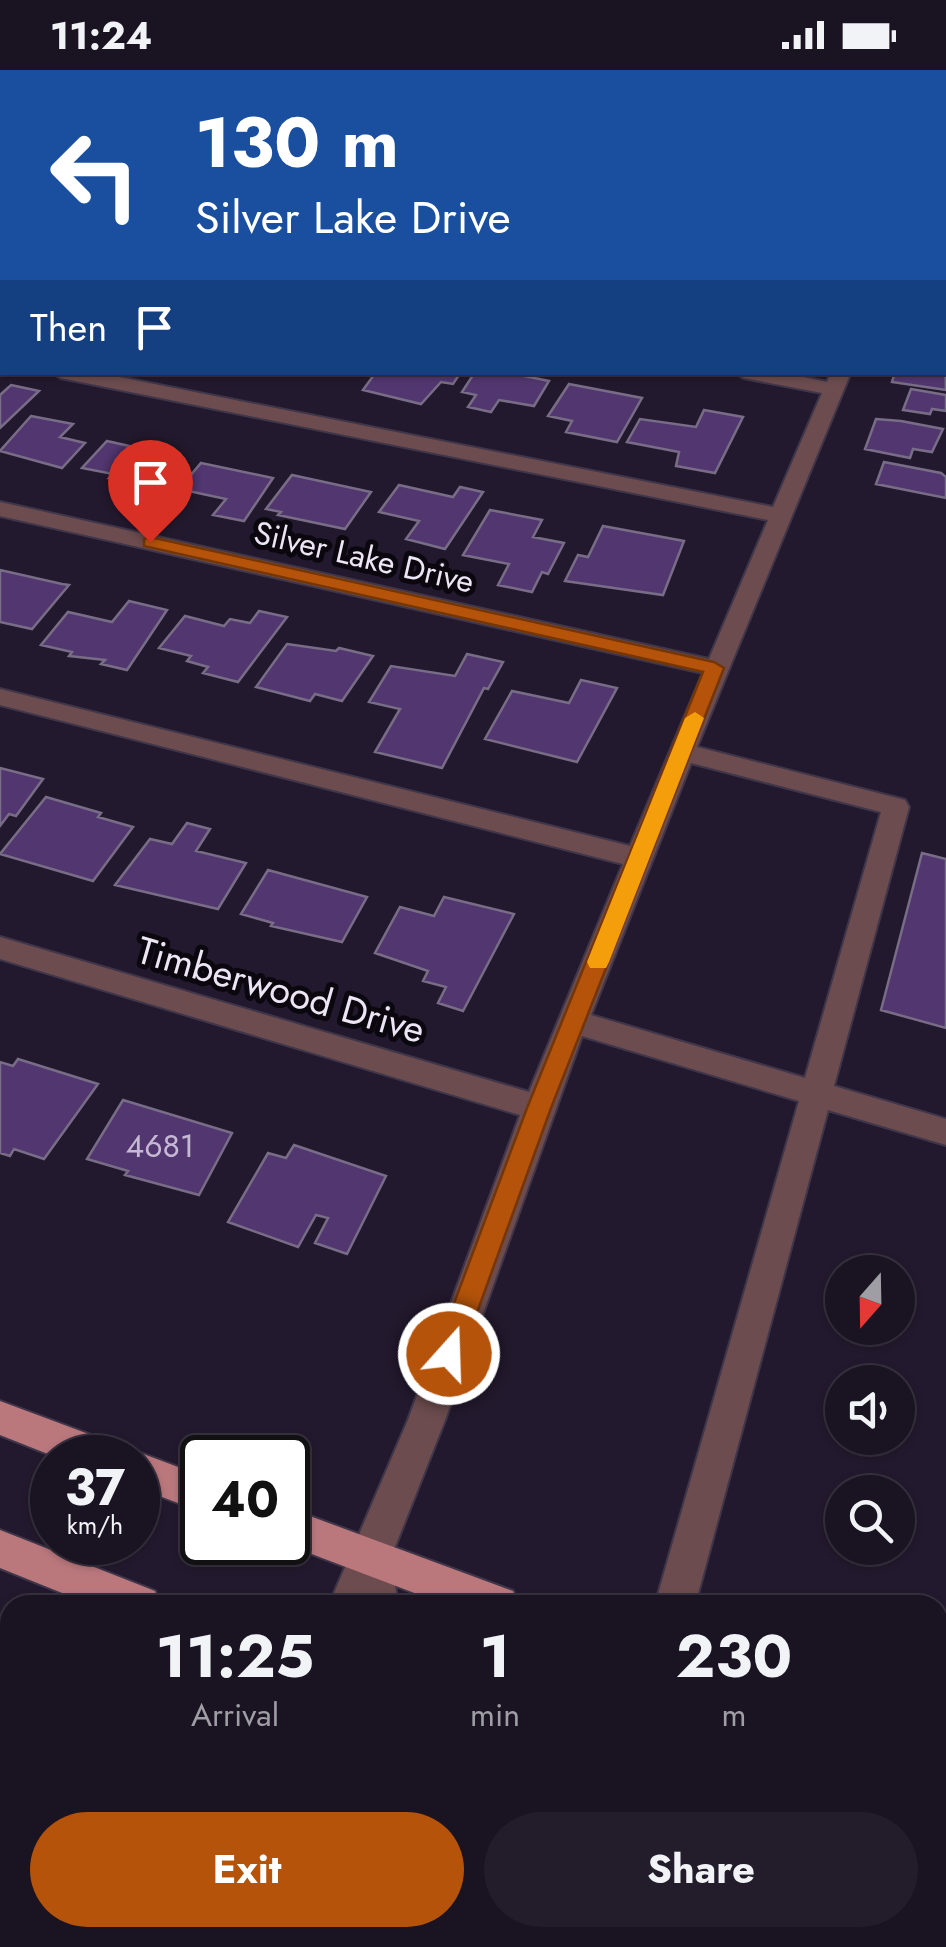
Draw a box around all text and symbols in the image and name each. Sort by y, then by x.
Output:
text: 11:24 [50,8,152,63]
text: 130 m [195,92,399,193]
icon: left [30,110,160,240]
text: Silver Lake Drive [195,185,511,250]
text: Then [30,300,107,355]
icon: arrive [127,300,182,355]
pin [108,440,193,543]
icon: arrive [123,455,178,510]
street label: Silver Lake Drive [249,509,479,605]
street label: Timberwood Drive [131,922,431,1057]
house number: 4681 [126,1123,194,1169]
north arrow [825,1255,915,1345]
map controls [825,1255,915,1565]
position arrow [397,1302,501,1406]
button: sound [825,1365,915,1455]
speed limit sign: 40 [180,1435,310,1565]
text: 37 [65,1451,125,1524]
button: search [825,1475,915,1565]
text: km/h [67,1507,123,1543]
text: 11:25 [156,1613,314,1700]
text: 1 [480,1613,510,1700]
text: 230 [676,1613,792,1700]
text: Arrival [191,1692,279,1738]
text: min [470,1692,520,1738]
text: m [722,1692,747,1738]
button: Exit [30,1812,464,1927]
button: Share [484,1812,918,1927]

